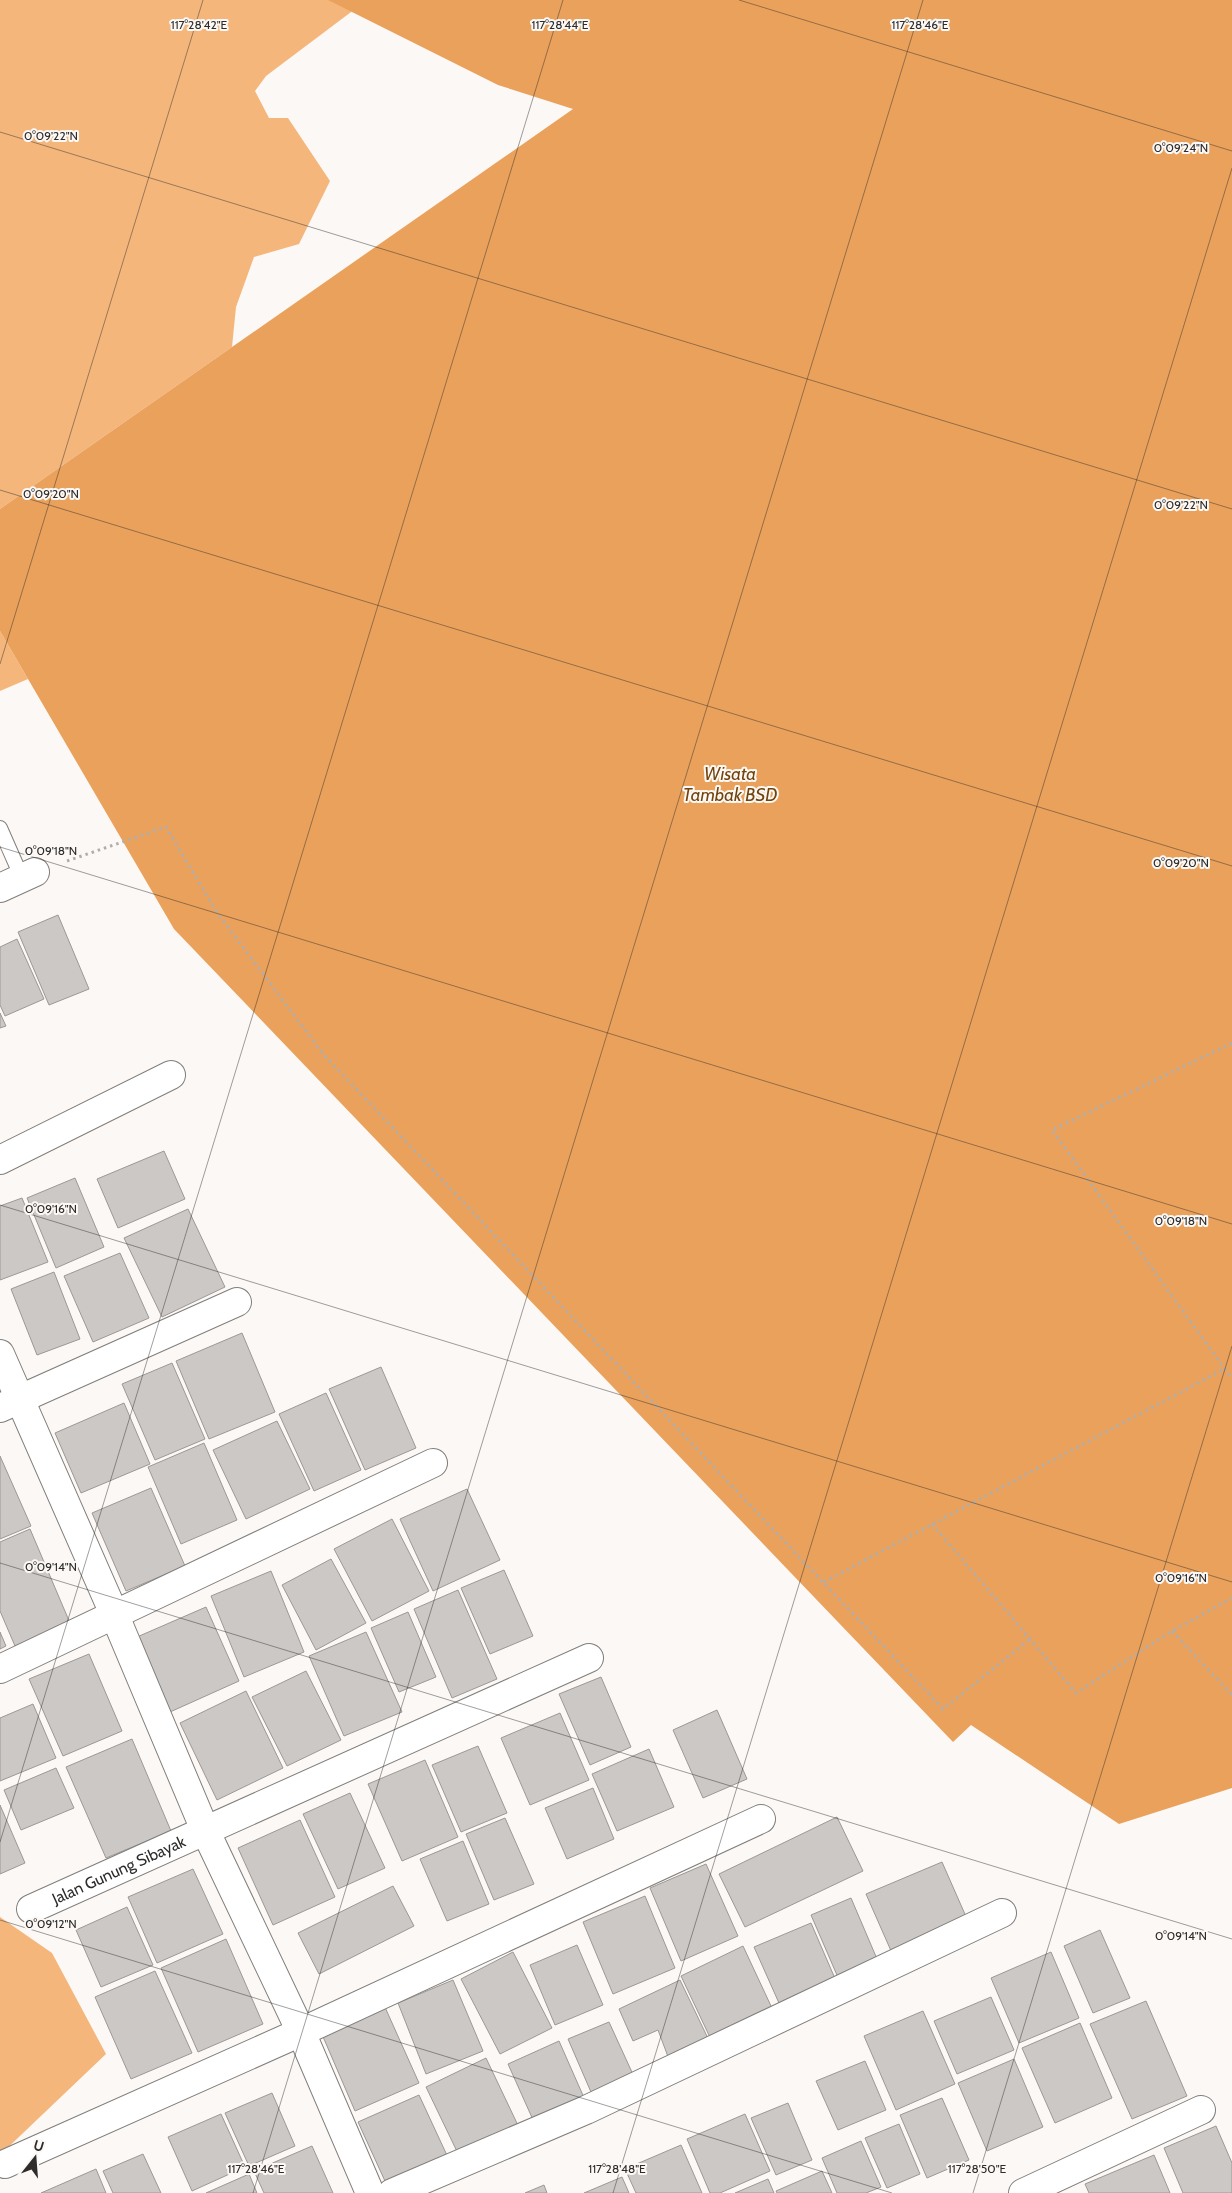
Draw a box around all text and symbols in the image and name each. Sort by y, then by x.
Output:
text: 117°28'42"E [171,17,228,32]
text: 117°28'44"E [532,17,589,32]
text: 117°28'46"E [891,17,949,32]
text: 0°09'22"N [24,128,78,143]
text: 0°09'24"N [1154,140,1208,155]
text: 0°09'20"N [23,486,79,501]
text: 0°09'22"N [1154,497,1208,512]
water label: Wisata Tambak BSD [683,763,777,806]
text: 0°09'18"N [25,843,77,858]
text: 0°09'20"N [1153,855,1209,870]
text: 0°09'16"N [25,1201,77,1216]
text: 0°09'18"N [1155,1213,1207,1228]
text: 0°09'14"N [25,1559,77,1574]
text: 0°09'16"N [1155,1570,1207,1585]
street label: Jalan Gunung Sibayak [48,1831,189,1909]
text: 0°09'12"N [25,1916,77,1931]
text: 0°09'14"N [1155,1928,1207,1943]
north arrow [10,2133,60,2183]
text: U [31,2135,46,2156]
text: 117°28'46"E [227,2161,285,2176]
text: 117°28'48"E [588,2161,646,2176]
text: 117°28'50"E [948,2161,1007,2176]

